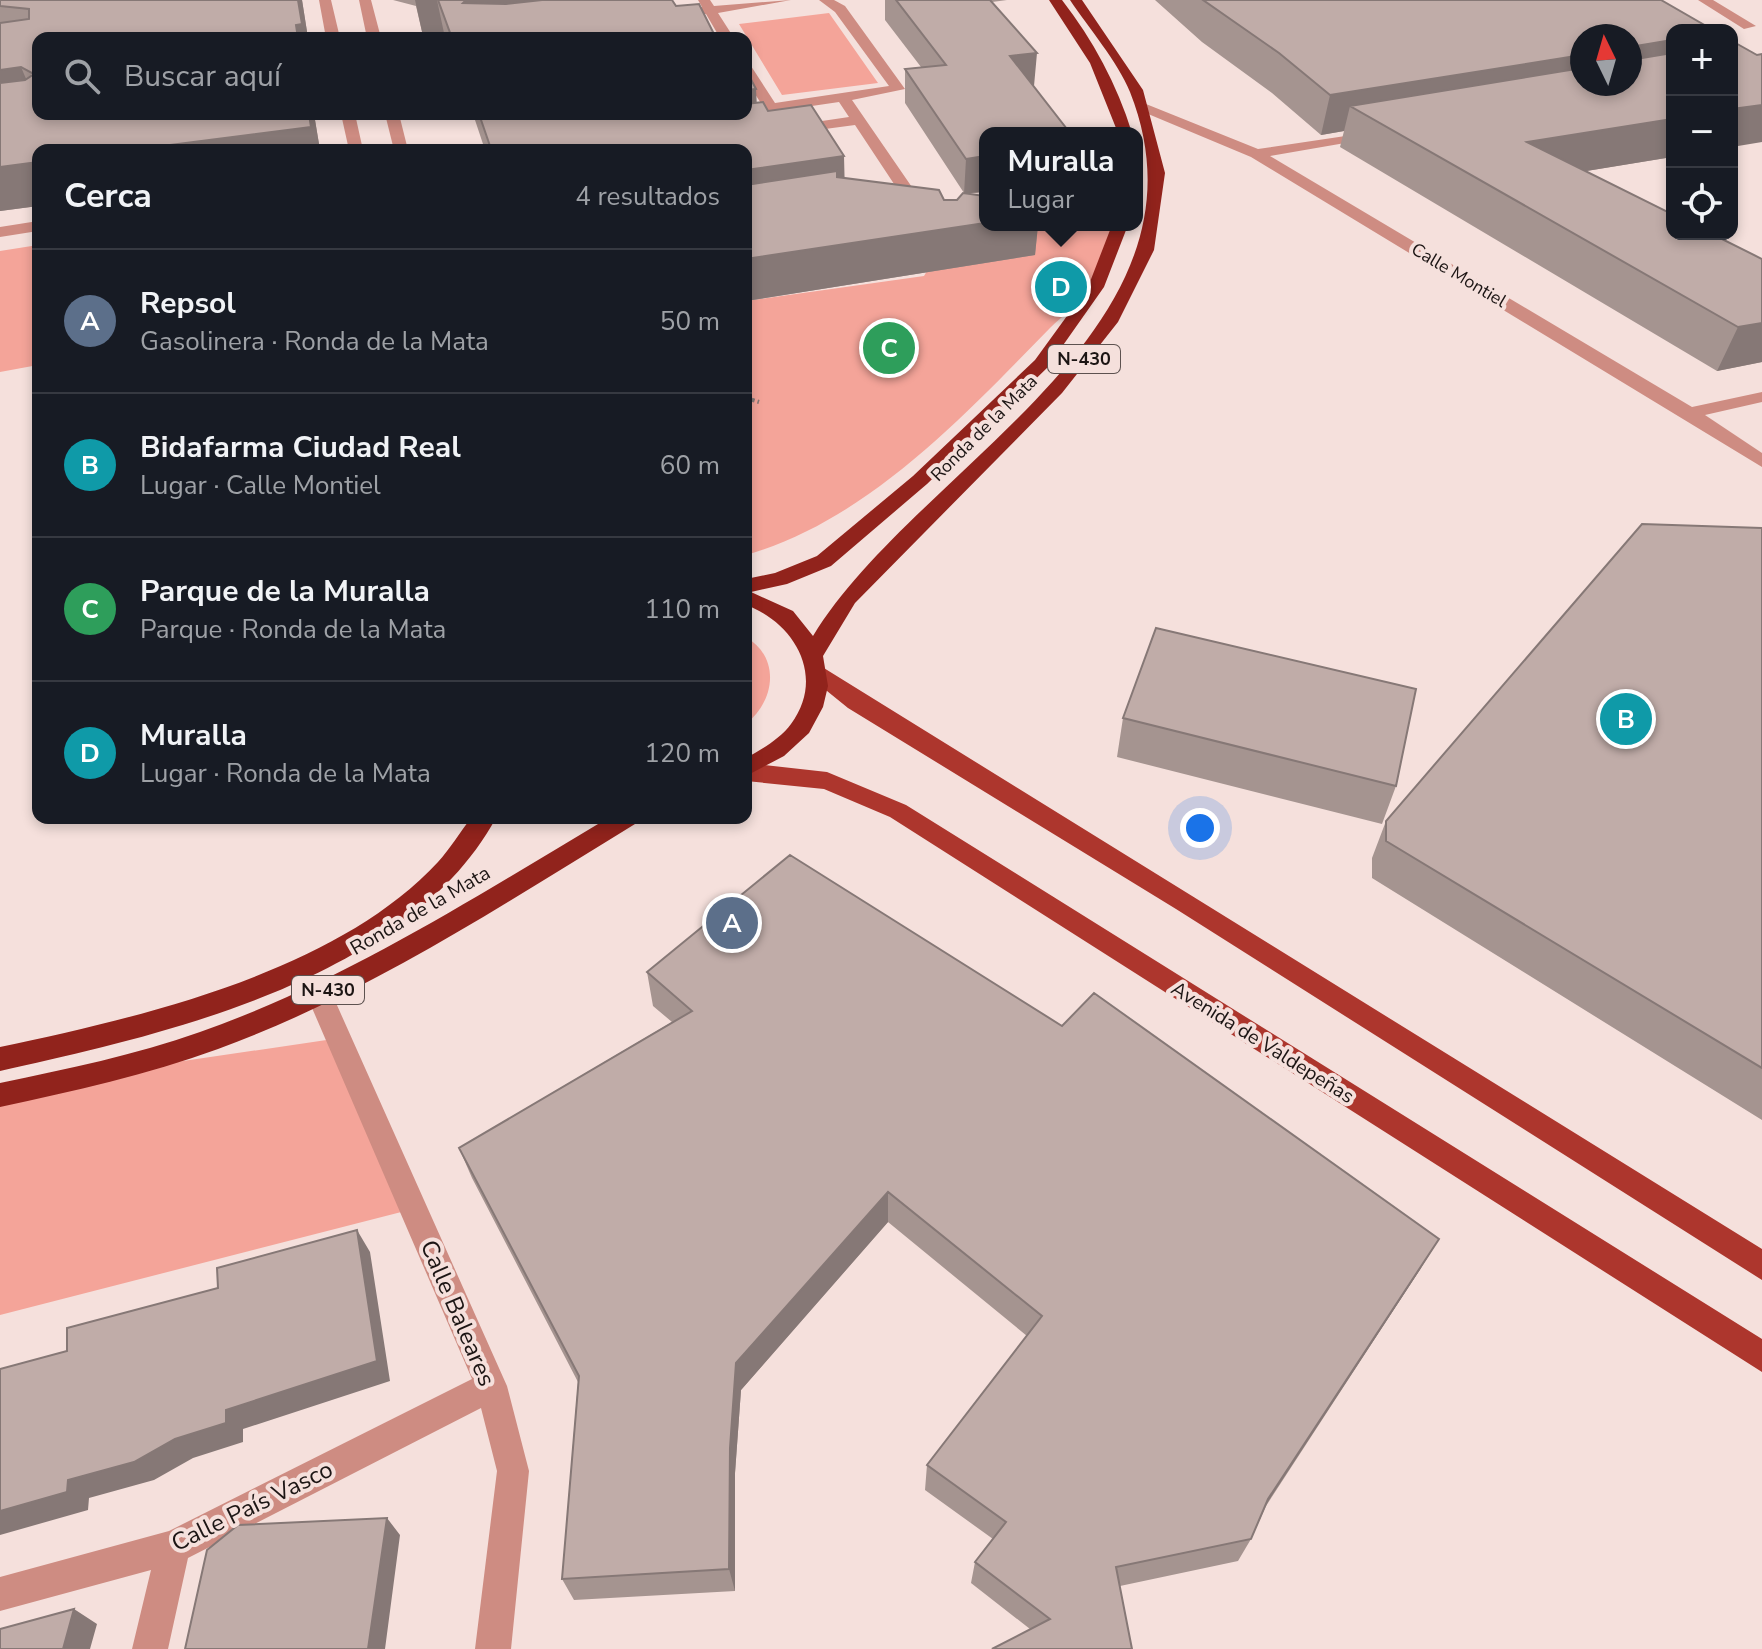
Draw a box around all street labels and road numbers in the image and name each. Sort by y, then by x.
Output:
street label: Calle Montiel [1407,237,1512,313]
road number: N-430 [1048,345,1120,373]
street label: Ronda de la Mata [925,369,1043,487]
street label: Ronda de la Mata [345,859,495,961]
street label: Avenida de Valdepeñas [1166,975,1359,1110]
road number: N-430 [292,976,364,1004]
street label: Calle Baleares [413,1235,503,1391]
street label: Calle País Vasco [166,1453,338,1559]

